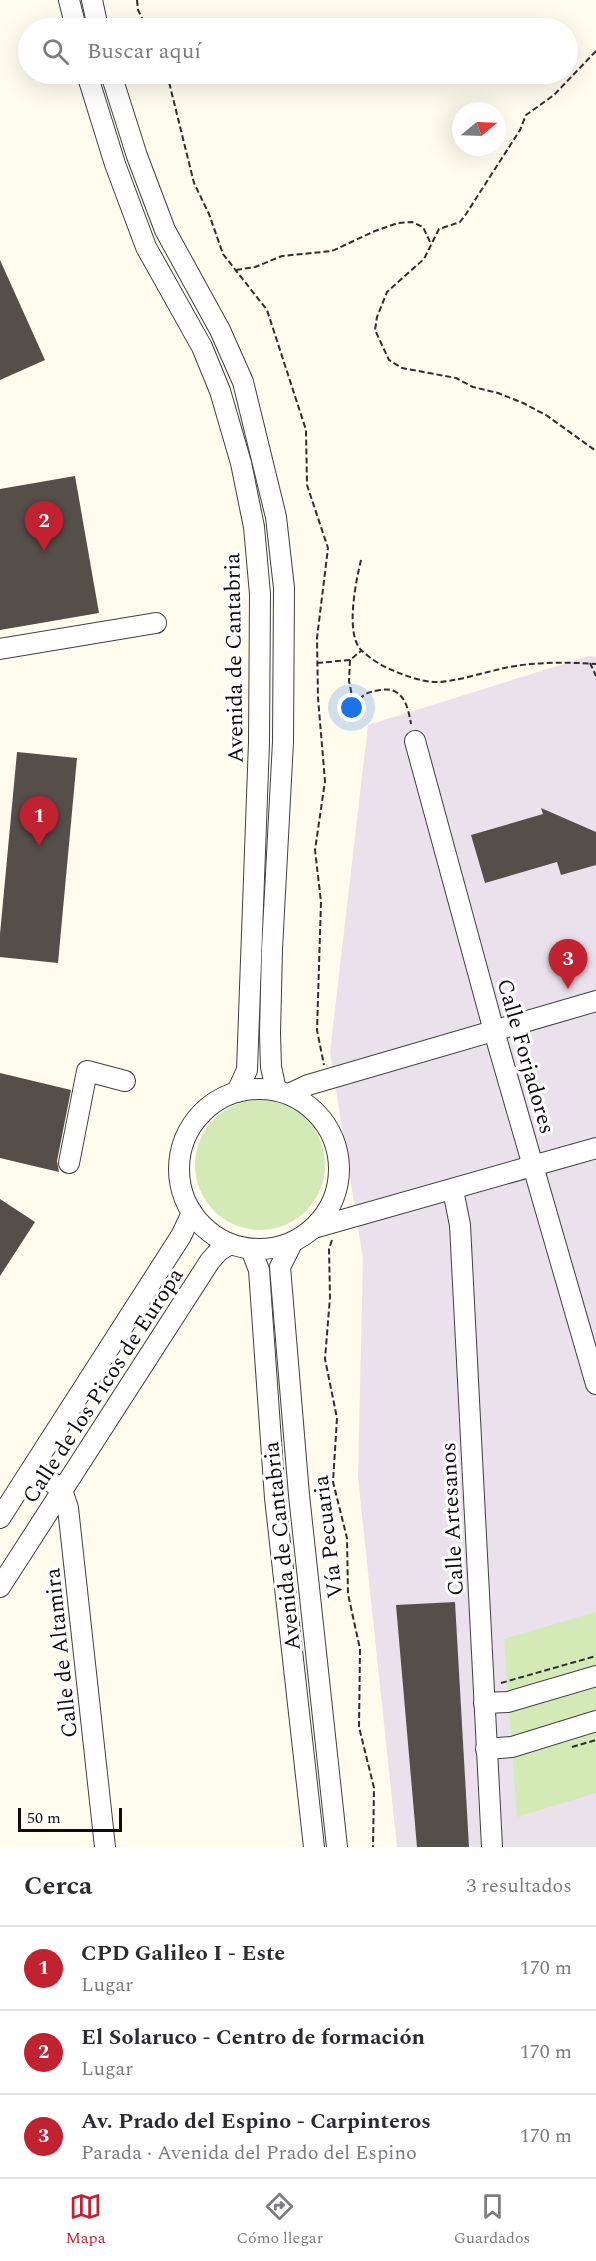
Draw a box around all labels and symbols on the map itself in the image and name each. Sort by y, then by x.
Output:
north arrow [452,102,506,156]
pin: 2 [24,502,63,551]
street label: Avenida de Cantabria [216,552,253,763]
your location [337,693,366,722]
pin: 1 [20,796,58,846]
pin: 3 [548,940,588,989]
street label: Calle Forjadores [488,975,563,1138]
street label: Calle de los Picos de Europa [15,1261,192,1510]
street label: Avenida de Cantabria [255,1439,310,1652]
street label: Calle Artesanos [432,1441,473,1597]
street label: Vía Pecuaria [305,1473,352,1600]
street label: Calle de Altamira [36,1566,87,1740]
scale bar [18,1805,122,1832]

